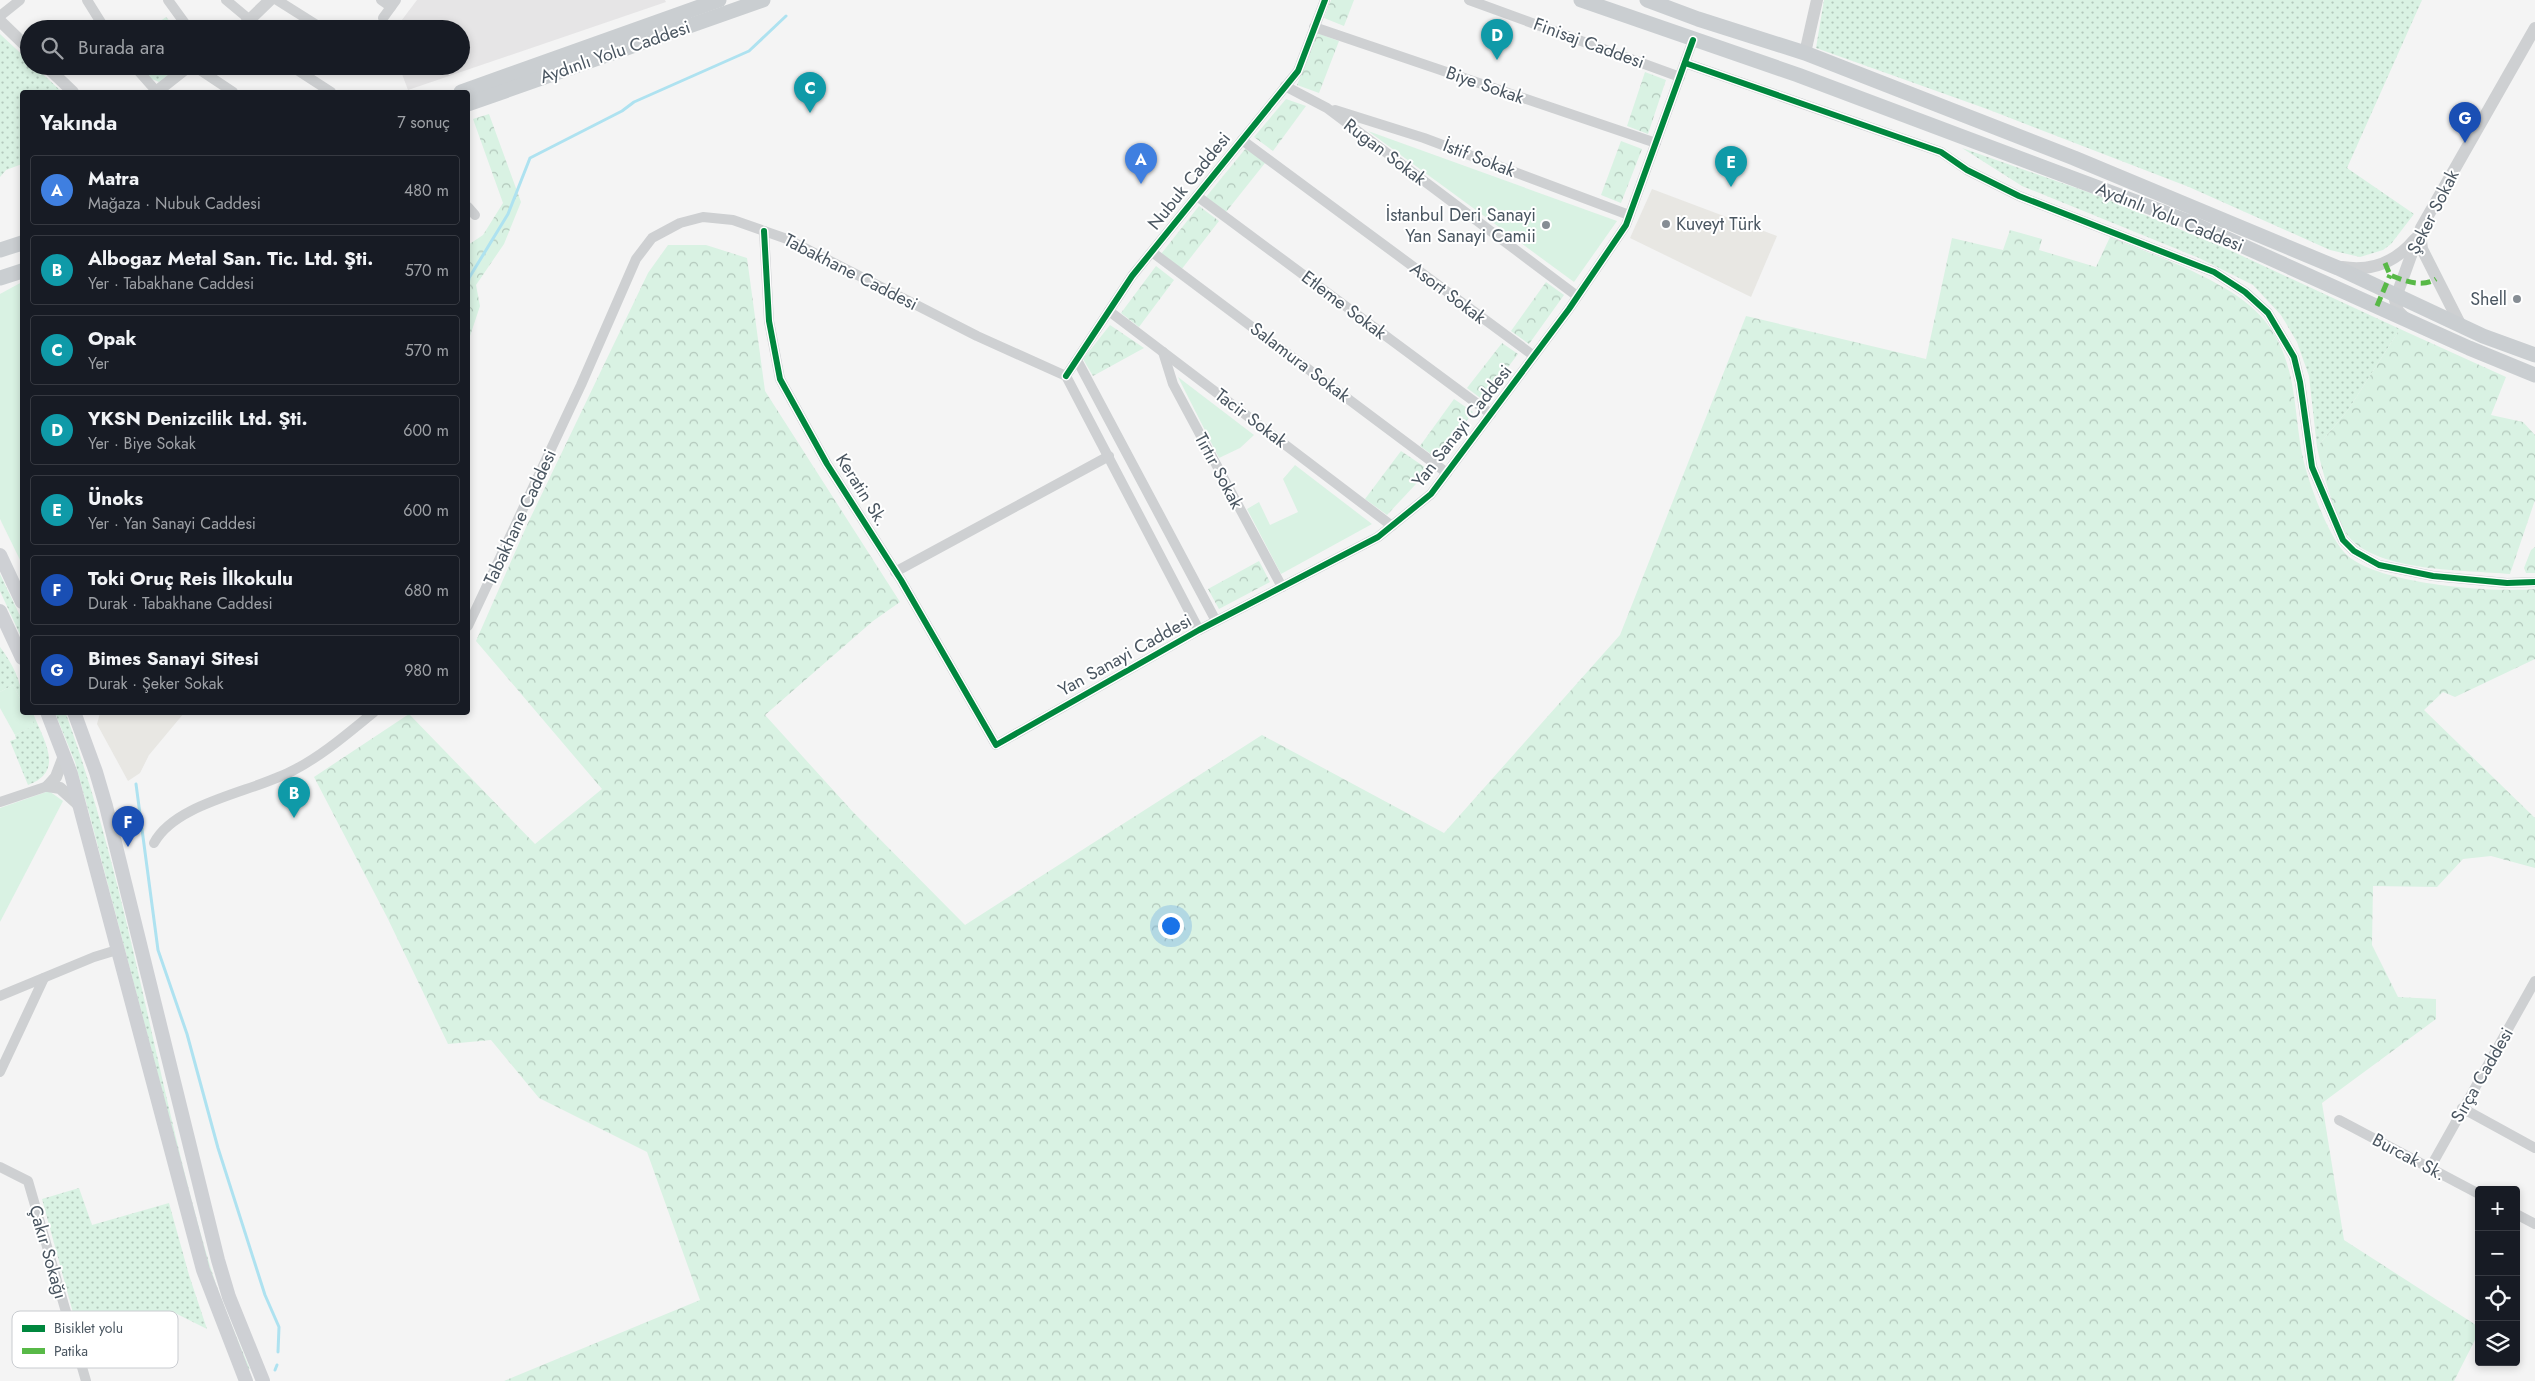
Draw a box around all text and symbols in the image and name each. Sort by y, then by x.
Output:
street label: Finisaj Caddesi [1530,11,1648,75]
street label: Aydınlı Yolu Caddesi [536,14,694,90]
pin: D [1481,19,1513,60]
search box [20,20,470,75]
icon: search [38,34,66,62]
text: Burada ara [78,34,165,61]
street label: Biye Sokak [1442,59,1528,111]
pin: C [794,72,826,113]
pin: G [2449,102,2481,143]
text: Yakında [40,108,117,138]
text: 7 sonuç [397,111,450,134]
street label: Rugan Sokak [1338,112,1432,192]
street label: Nubuk Caddesi [1141,127,1237,235]
street label: İstif Sokak [1439,132,1519,184]
pin: A [1125,143,1157,184]
pin: E [1715,146,1747,187]
text: Matra [88,165,139,192]
street label: Şeker Sokak [2401,165,2465,259]
street label: Aydınlı Yolu Caddesi [2092,175,2248,259]
text: A [51,179,63,202]
text: 480 m [404,179,449,202]
text: Mağaza · Nubuk Caddesi [88,192,261,215]
place label: İstanbul Deri Sanayi Yan Sanayi Camii [1386,202,1536,249]
place label: Kuveyt Türk [1676,211,1761,237]
marker: Kuveyt Türk [1660,218,1672,230]
marker: İstanbul Deri Sanayi Yan Sanayi Camii [1540,219,1552,231]
street label: Tabakhane Caddesi [780,227,922,317]
text: Albogaz Metal San. Tic. Ltd. Şti. [88,245,373,272]
street label: Asort Sokak [1405,256,1491,330]
text: B [52,259,62,282]
text: 570 m [405,259,449,282]
street label: Etleme Sokak [1296,264,1392,346]
text: Yer · Tabakhane Caddesi [88,272,254,295]
place label: Shell [2470,286,2507,312]
marker: Shell [2511,293,2523,305]
street label: Salamura Sokak [1245,316,1355,408]
text: Opak [88,325,137,352]
text: C [51,339,63,362]
text: 570 m [405,339,449,362]
text: Yer [88,352,109,375]
street label: Yan Sanayi Caddesi [1406,359,1518,493]
street label: Tacir Sokak [1210,382,1293,454]
text: YKSN Denizcilik Ltd. Şti. [88,405,308,432]
text: D [51,419,63,442]
text: 600 m [403,419,449,442]
street label: Tırtır Sokak [1188,428,1250,514]
text: Yer · Biye Sokak [88,432,196,455]
street label: Tabakhane Caddesi [477,445,563,589]
street label: Keratin Sk. [829,449,895,531]
text: Ünoks [88,485,143,512]
text: E [52,499,62,522]
text: 600 m [403,499,449,522]
text: Yer · Yan Sanayi Caddesi [88,512,256,535]
text: Toki Oruç Reis İlkokulu [88,565,293,592]
text: F [53,579,61,602]
text: 680 m [404,579,449,602]
text: Durak · Tabakhane Caddesi [88,592,273,615]
street label: Yan Sanayi Caddesi [1054,607,1196,703]
text: Bimes Sanayi Sitesi [88,645,259,672]
text: G [50,659,64,682]
text: 980 m [404,659,449,682]
text: Durak · Şeker Sokak [88,672,224,695]
pin: B [278,777,310,818]
pin: F [112,806,144,847]
your location [1158,913,1184,939]
street label: Sırça Caddesi [2444,1023,2520,1127]
street label: Burcak Sk. [2368,1127,2450,1187]
map controls [2475,1186,2520,1366]
button: + [2475,1186,2520,1231]
street label: Çakır Sokağı [22,1202,74,1302]
button: − [2475,1231,2520,1276]
button: locate [2475,1276,2520,1321]
legend [12,1311,178,1368]
text: Bisiklet yolu [54,1318,123,1338]
button: layers [2475,1321,2520,1366]
text: Patika [54,1341,88,1361]

